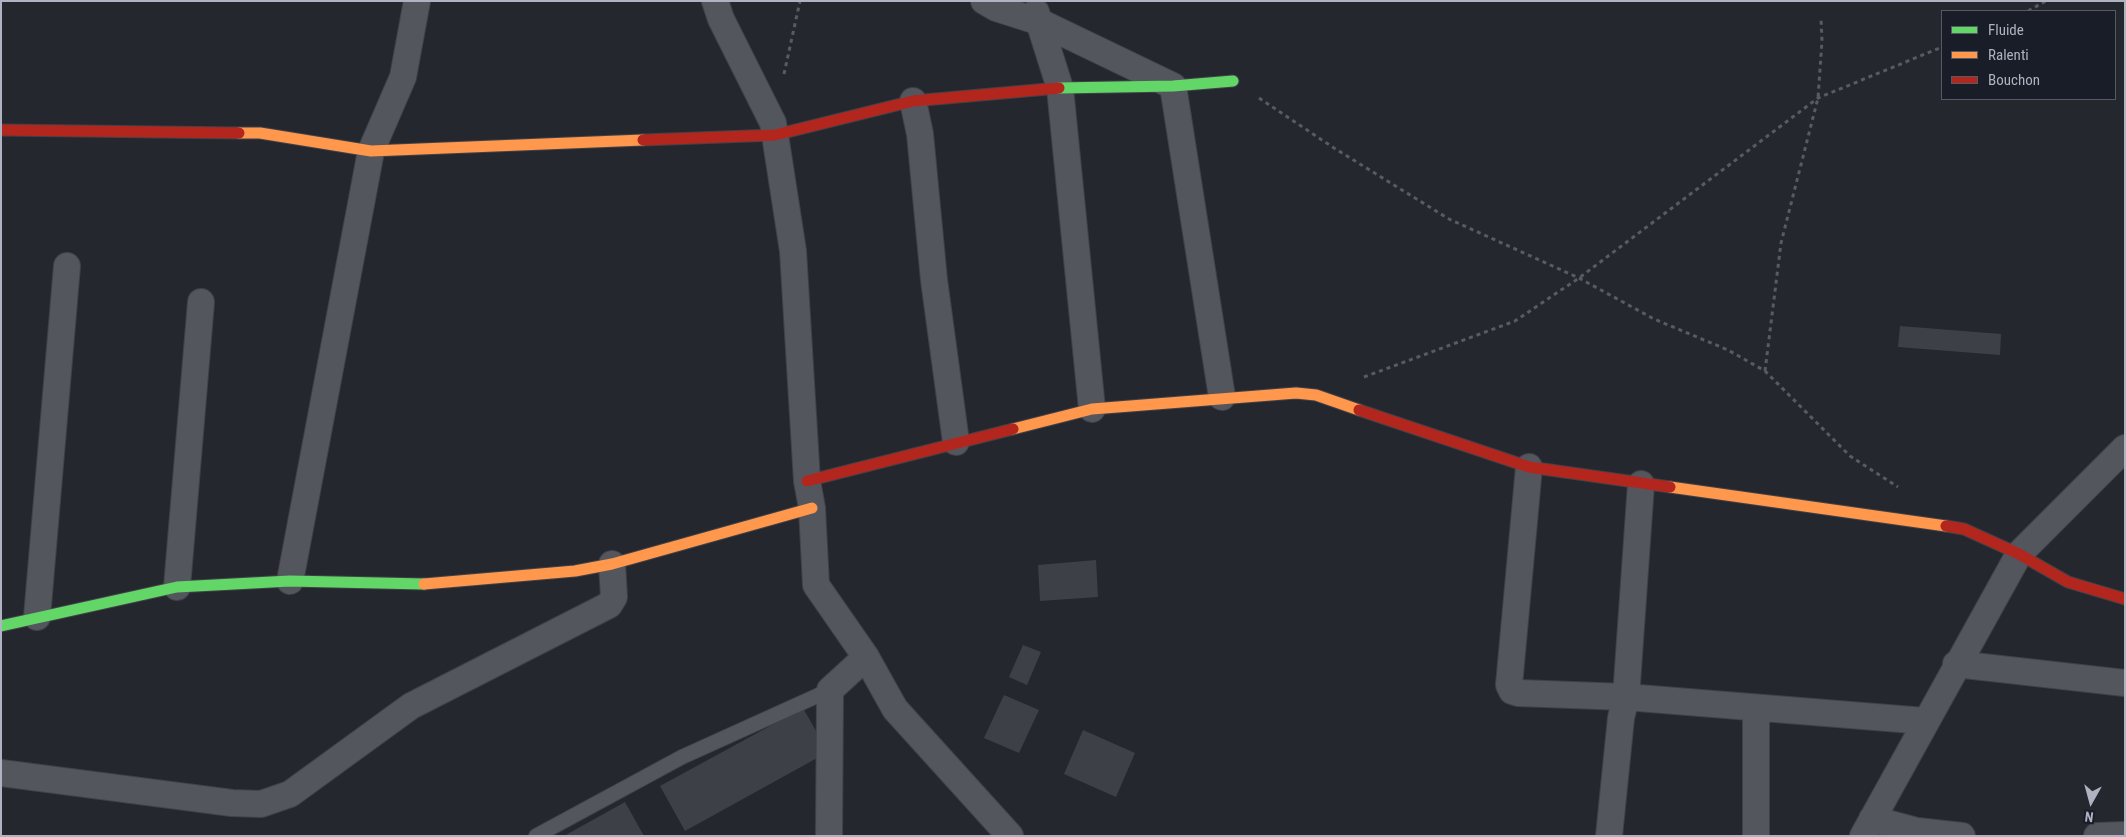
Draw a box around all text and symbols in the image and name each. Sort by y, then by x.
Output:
legend [1941,10,2116,100]
text: Fluide [1988,21,2024,39]
text: Ralenti [1988,46,2029,64]
text: Bouchon [1988,71,2040,89]
north arrow [2066,777,2116,827]
text: N [2084,808,2094,825]

